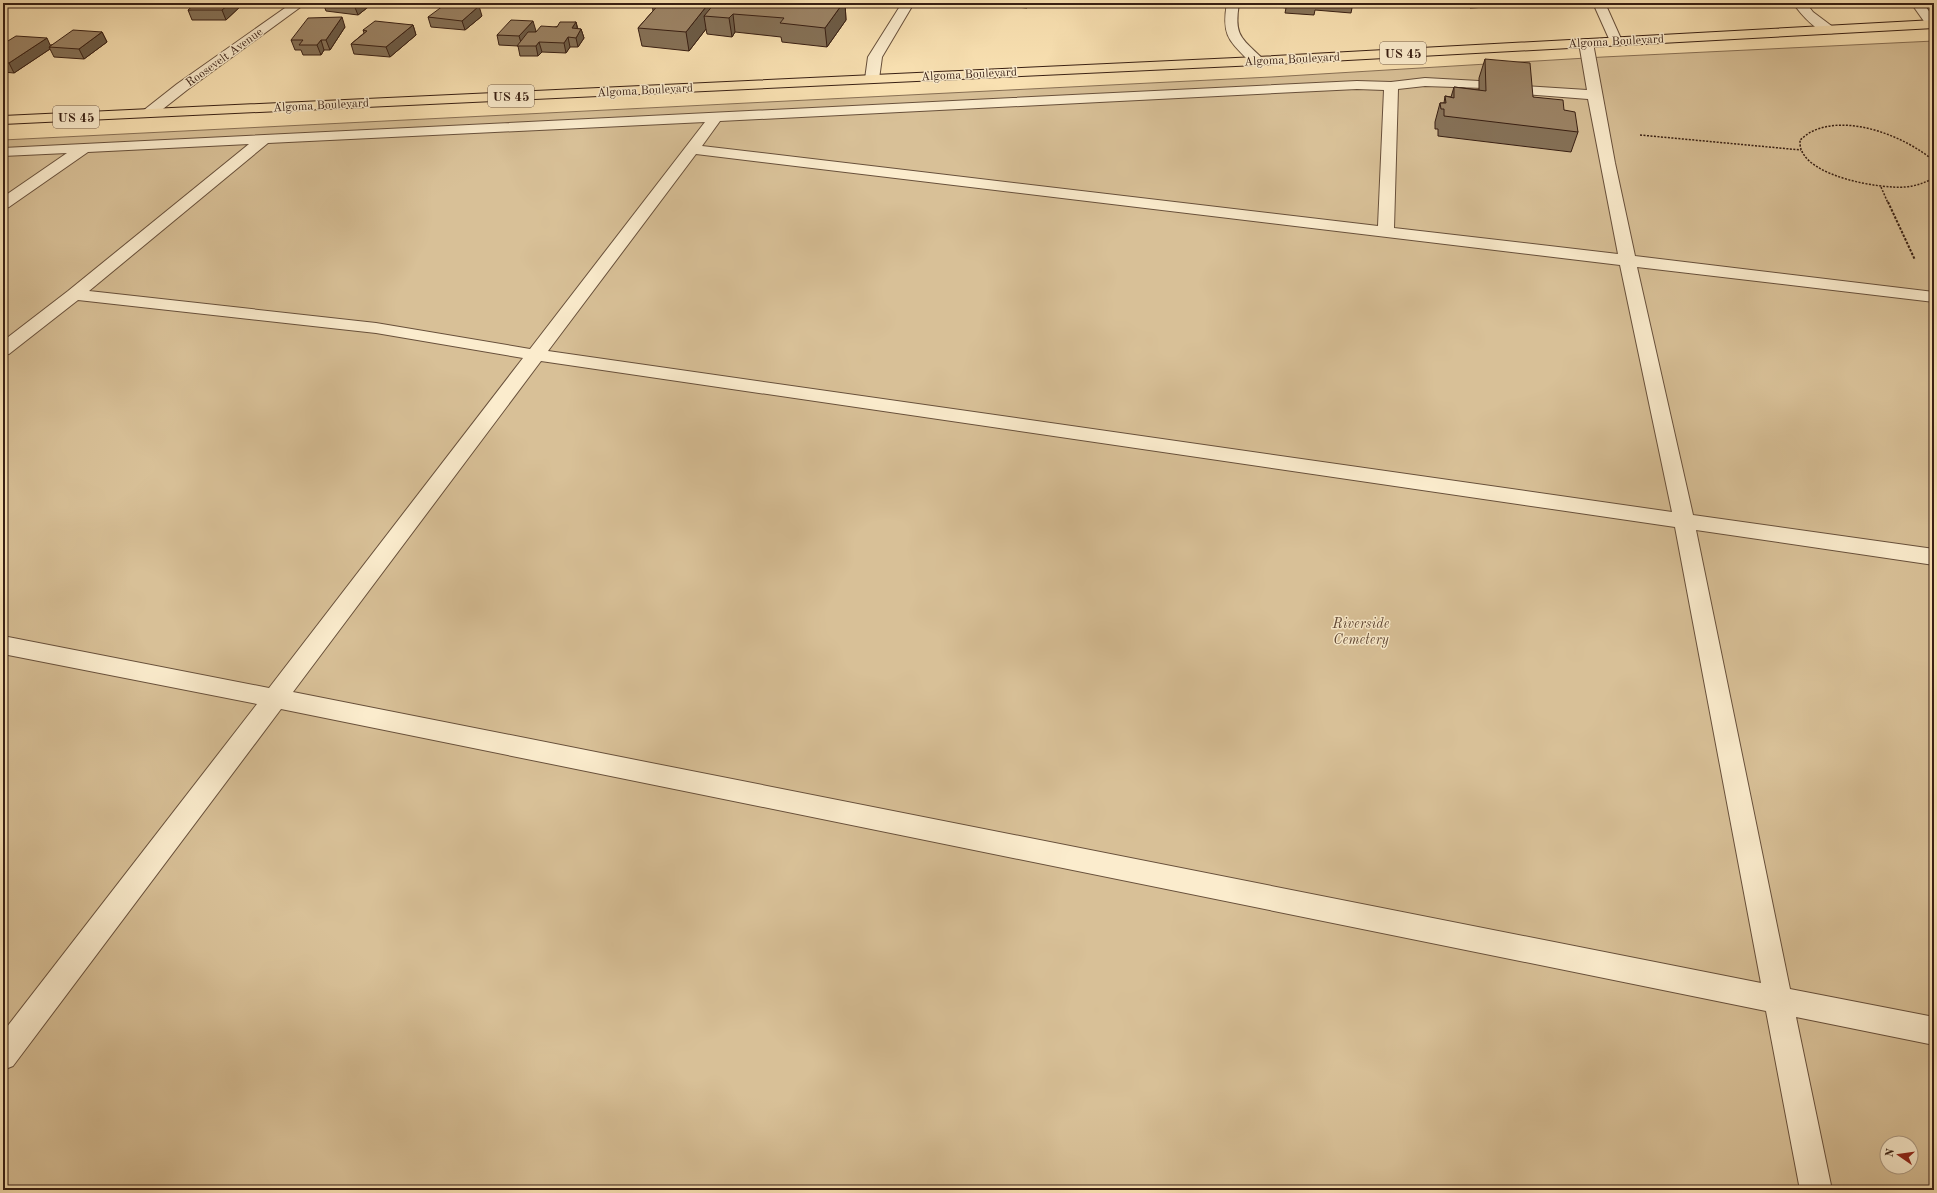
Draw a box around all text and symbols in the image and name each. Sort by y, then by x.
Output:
street label: Roosevelt Avenue [184,26,265,90]
street label: Algoma Boulevard [1568,33,1664,51]
road number: US 45 [1380,42,1426,64]
street label: Algoma Boulevard [1244,51,1340,69]
street label: Algoma Boulevard [921,66,1017,84]
street label: Algoma Boulevard [597,82,693,100]
road number: US 45 [488,85,534,107]
street label: Algoma Boulevard [273,97,369,115]
road number: US 45 [53,106,99,128]
park label: Riverside Cemetery [1332,617,1390,648]
north arrow [1879,1135,1919,1175]
text: N [1884,1147,1897,1158]

